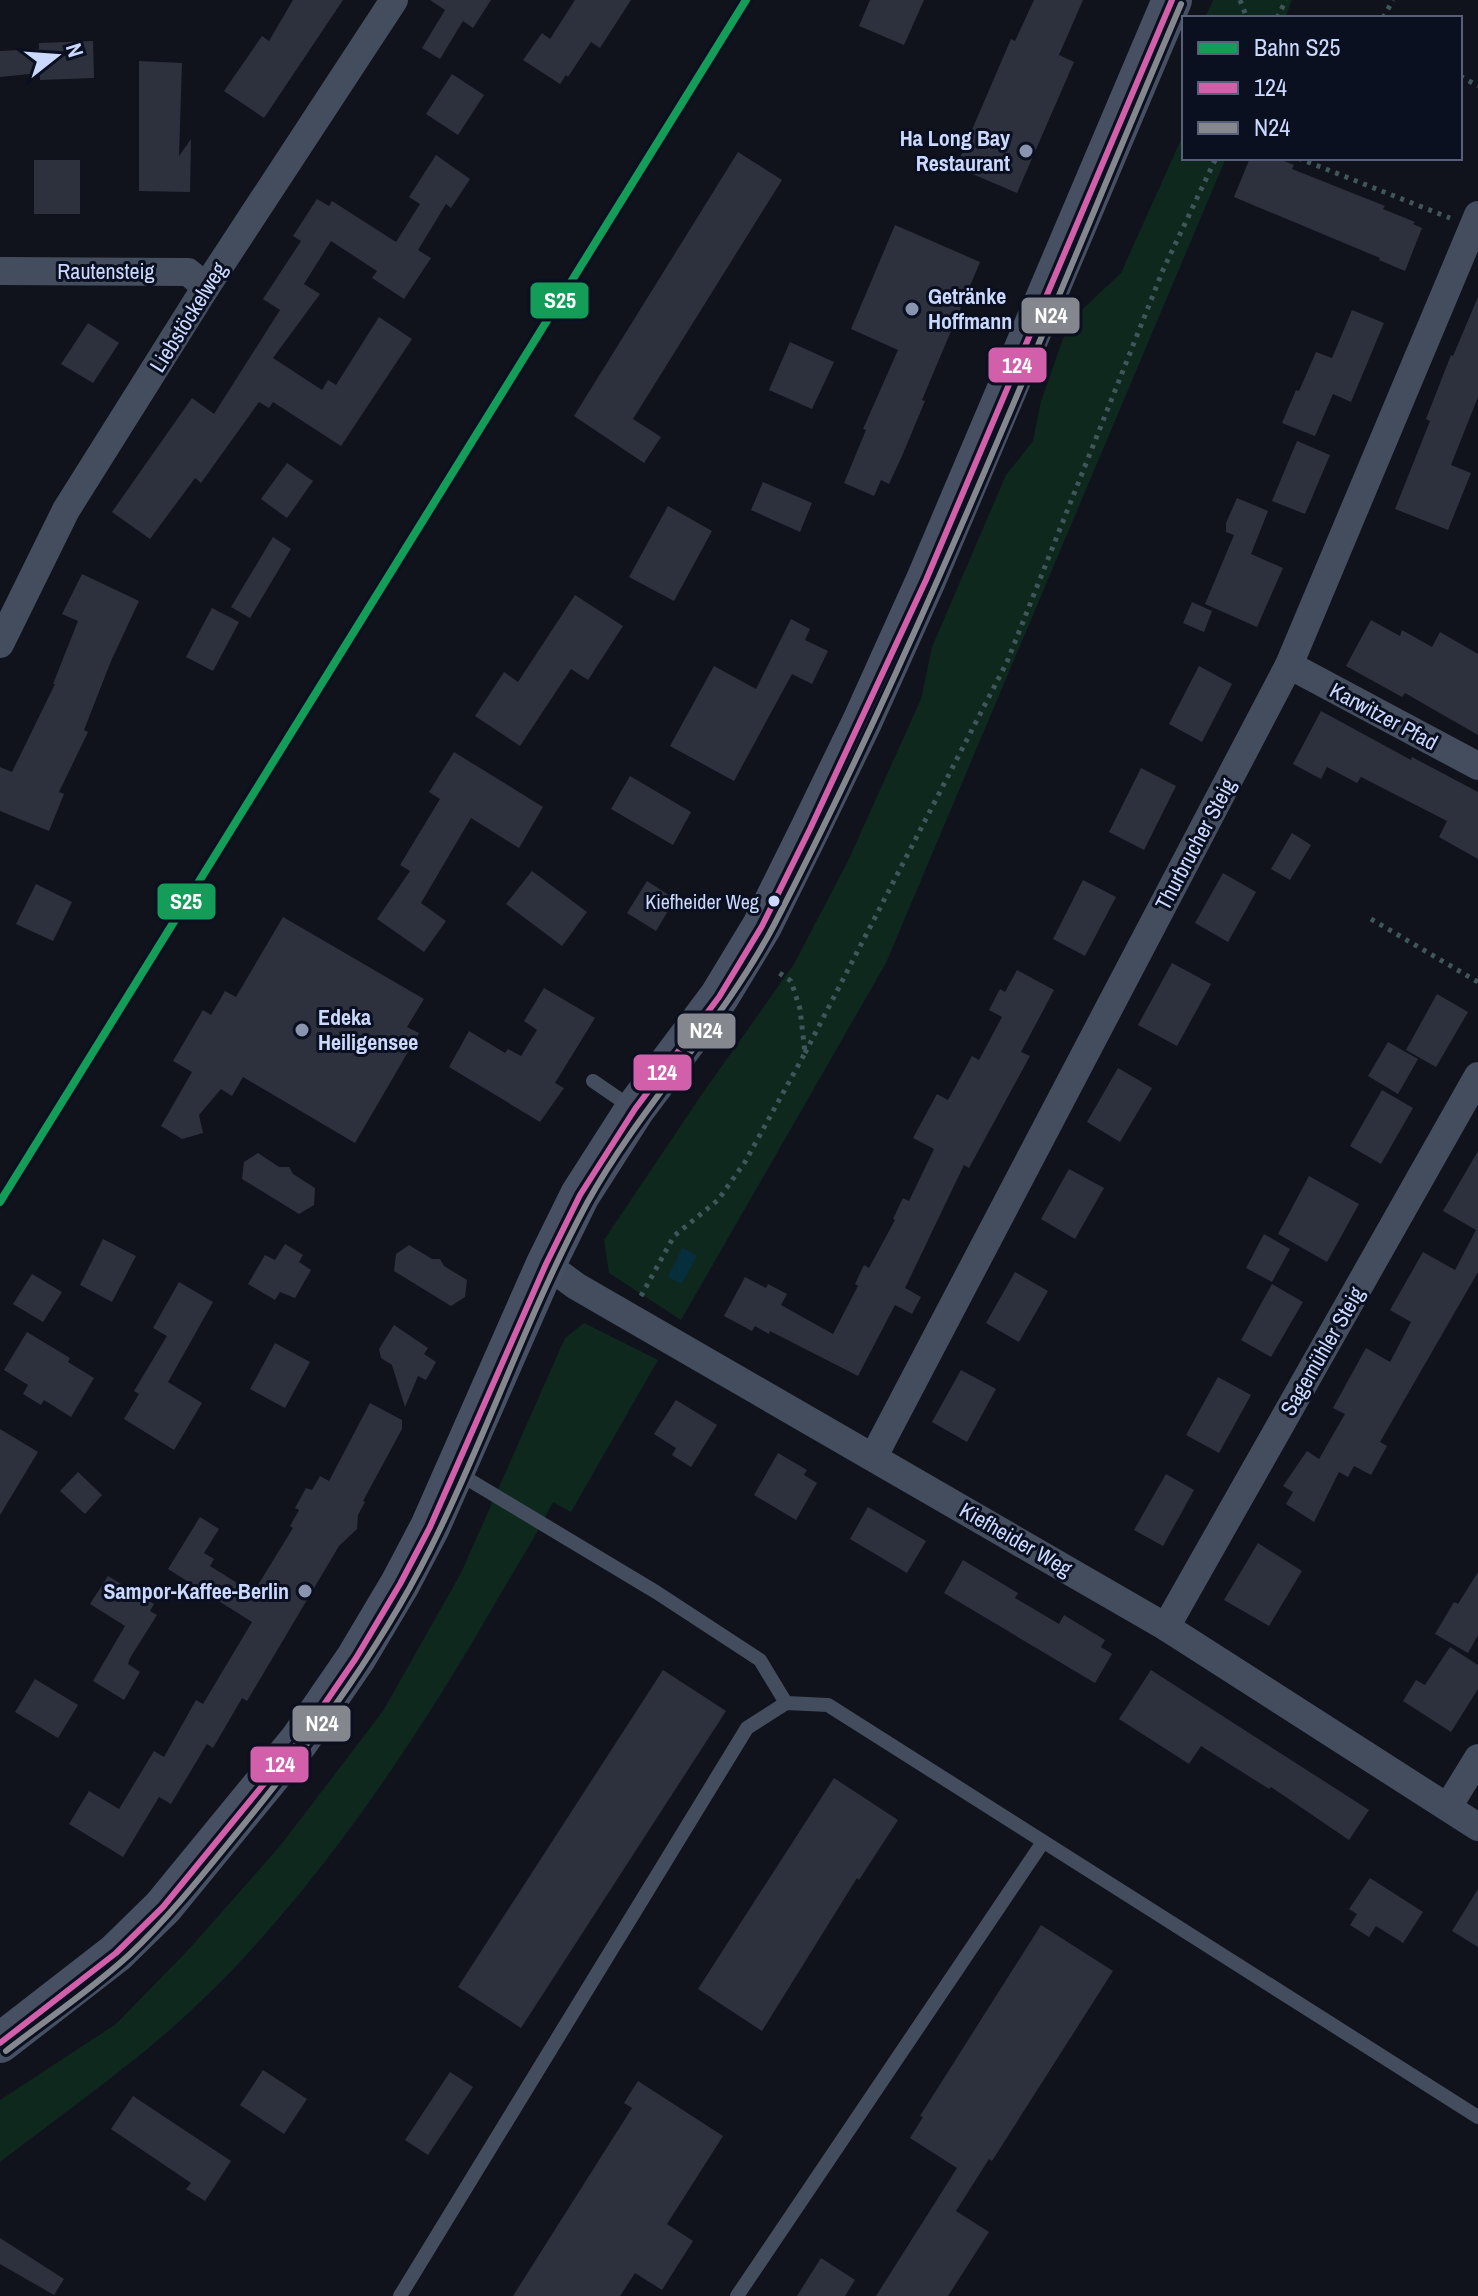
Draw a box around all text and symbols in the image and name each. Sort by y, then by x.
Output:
north arrow [16,16,96,96]
legend [1182,16,1462,160]
text: Bahn S25 [1254,31,1341,63]
text: N [59,40,91,61]
text: 124 [1254,71,1287,103]
text: N24 [1254,111,1290,143]
place label: Ha Long Bay Restaurant [900,123,1010,178]
marker: Ha Long Bay Restaurant [1017,142,1035,160]
street label: Rautensteig [57,256,155,286]
street label: Liebstöckelweg [142,256,234,378]
line badge: S25 [529,281,590,320]
place label: Getränke Hoffmann [928,281,1012,336]
text: S25 [544,285,576,315]
line badge: N24 [1020,296,1081,335]
marker: Getränke Hoffmann [903,300,921,318]
text: N24 [1034,300,1068,330]
line badge: 124 [987,346,1048,384]
text: 124 [1002,350,1032,380]
street label: Karwitzer Pfad [1325,675,1443,757]
street label: Thurbrucher Steig [1148,773,1242,915]
line badge: S25 [156,882,217,921]
text: S25 [170,886,202,916]
place label: Kiefheider Weg [645,888,759,915]
marker: Kiefheider Weg [766,893,782,909]
place label: Edeka Heiligensee [318,1002,418,1057]
line badge: N24 [676,1012,737,1050]
text: N24 [689,1015,723,1045]
marker: Edeka Heiligensee [293,1021,311,1039]
line badge: 124 [632,1053,693,1092]
text: 124 [647,1057,677,1087]
street label: Sagemühler Steig [1273,1281,1371,1421]
street label: Kiefheider Weg [954,1495,1078,1583]
place label: Sampor-Kaffee-Berlin [104,1576,289,1606]
marker: Sampor-Kaffee-Berlin [296,1582,314,1600]
line badge: N24 [291,1704,352,1743]
text: N24 [305,1708,339,1738]
line badge: 124 [249,1745,310,1784]
text: 124 [265,1749,295,1779]

